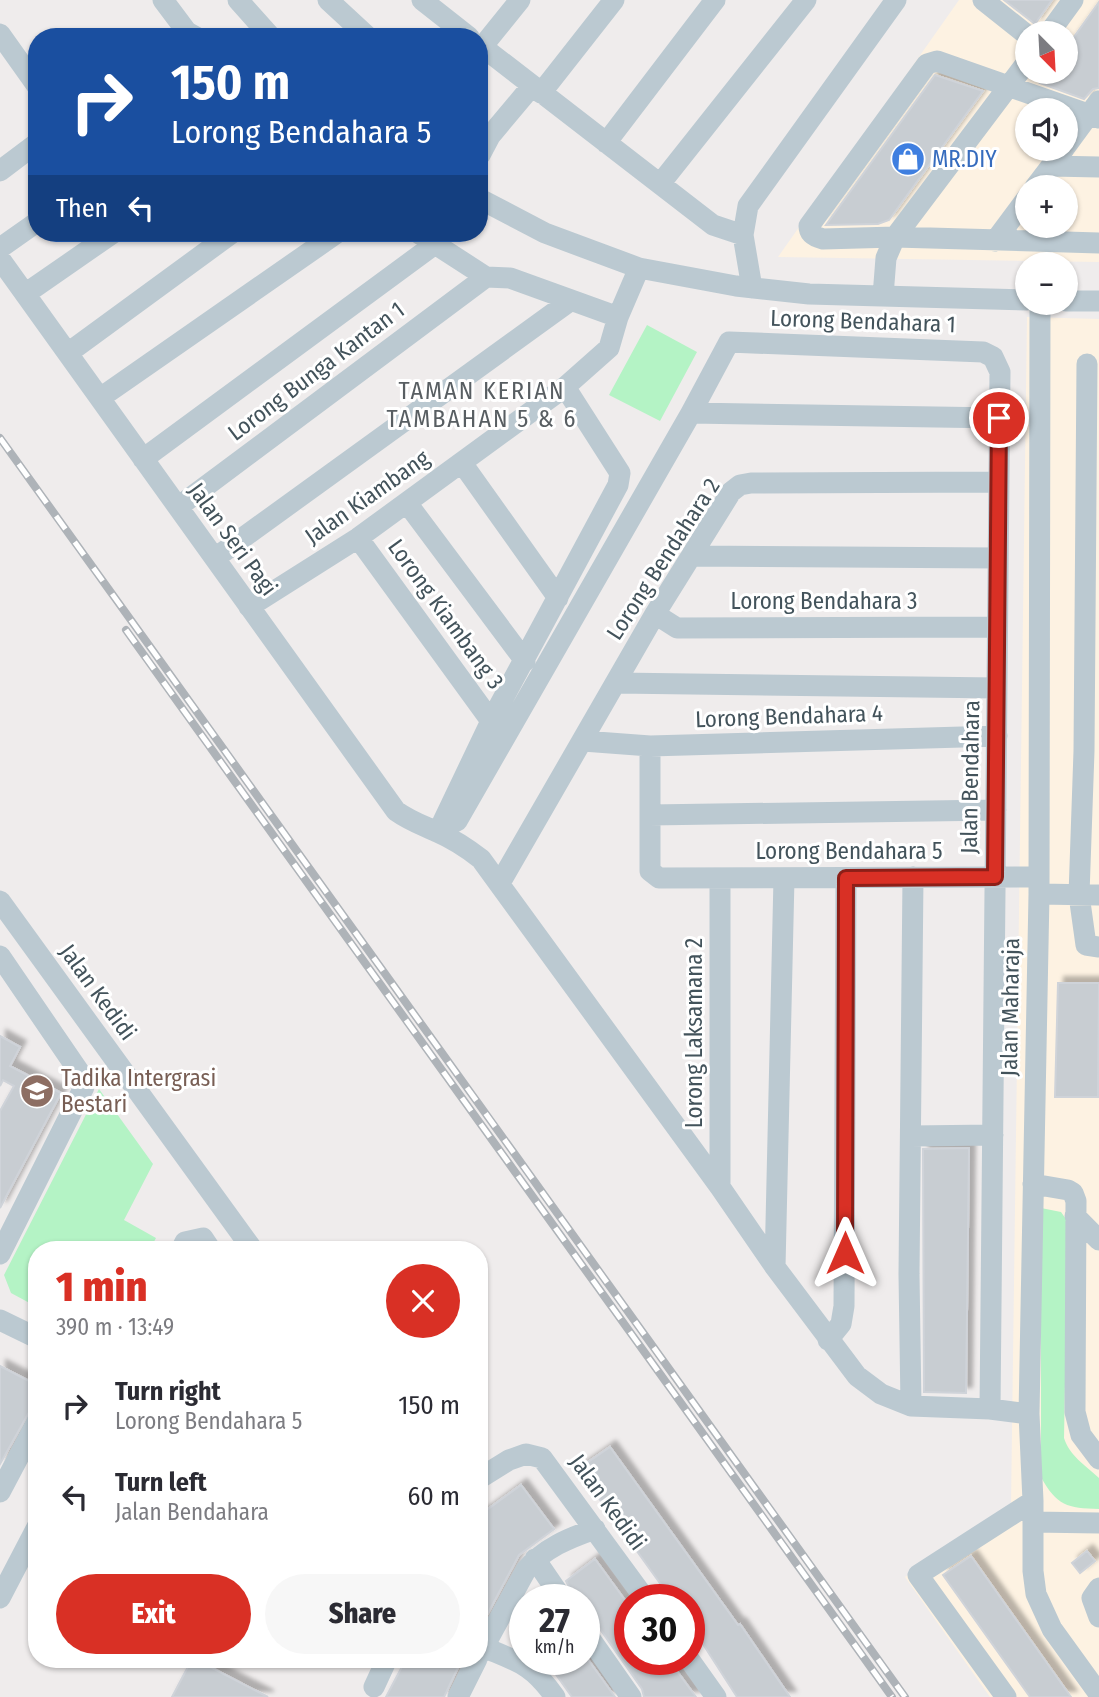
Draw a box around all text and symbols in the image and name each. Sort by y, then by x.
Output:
north arrow [1015,21,1078,84]
map controls [1015,21,1078,315]
text: 150 m [171,53,290,112]
icon: right [56,56,147,147]
button: sound [1015,98,1078,161]
text: Lorong Bendahara 5 [171,113,431,151]
shop icon: MR.DIY [889,140,927,178]
place label: MR.DIY [932,145,997,173]
button: + [1015,175,1078,238]
icon: left [122,189,160,227]
text: Then [56,193,108,224]
button: − [1015,252,1078,315]
street label: Lorong Bunga Kantan 1 [222,295,410,447]
street label: Lorong Bendahara 1 [770,304,956,338]
district label: TAMAN KERIAN TAMBAHAN 5 & 6 [387,377,577,433]
pin [969,388,1029,448]
icon: arrive [980,399,1018,437]
street label: Jalan Kiambang [299,444,435,550]
street label: Lorong Bendahara 2 [600,473,726,645]
street label: Jalan Seri Pagi [183,477,283,601]
street label: Lorong Kiambang 3 [382,534,510,694]
street label: Lorong Bendahara 3 [730,587,918,615]
street label: Lorong Bendahara 4 [695,699,883,733]
street label: Jalan Bendahara [955,700,985,854]
street label: Lorong Bendahara 5 [755,837,943,865]
street label: Lorong Laksamana 2 [680,938,708,1128]
street label: Jalan Maharaja [995,938,1025,1076]
street label: Jalan Kedidi [54,939,142,1045]
place label: Tadika Intergrasi Bestari [61,1064,216,1118]
school or university icon: Tadika Intergrasi Bestari [18,1072,56,1110]
position arrow [808,1216,882,1290]
text: 1 min [56,1262,147,1312]
button: close [386,1264,460,1338]
text: 390 m · 13:49 [56,1313,174,1341]
text: Turn right [115,1376,221,1407]
icon: right [56,1387,94,1425]
text: 150 m [398,1390,460,1421]
text: Lorong Bendahara 5 [115,1407,302,1435]
street label: Jalan Kedidi [564,1449,652,1555]
text: Turn left [115,1467,207,1498]
icon: left [56,1478,94,1516]
text: 60 m [407,1481,460,1512]
text: Jalan Bendahara [115,1498,269,1526]
button: Exit [56,1574,251,1654]
button: Share [265,1574,460,1654]
speed limit sign: 30 [614,1584,705,1675]
text: 27 [539,1599,570,1641]
text: km/h [534,1636,575,1658]

